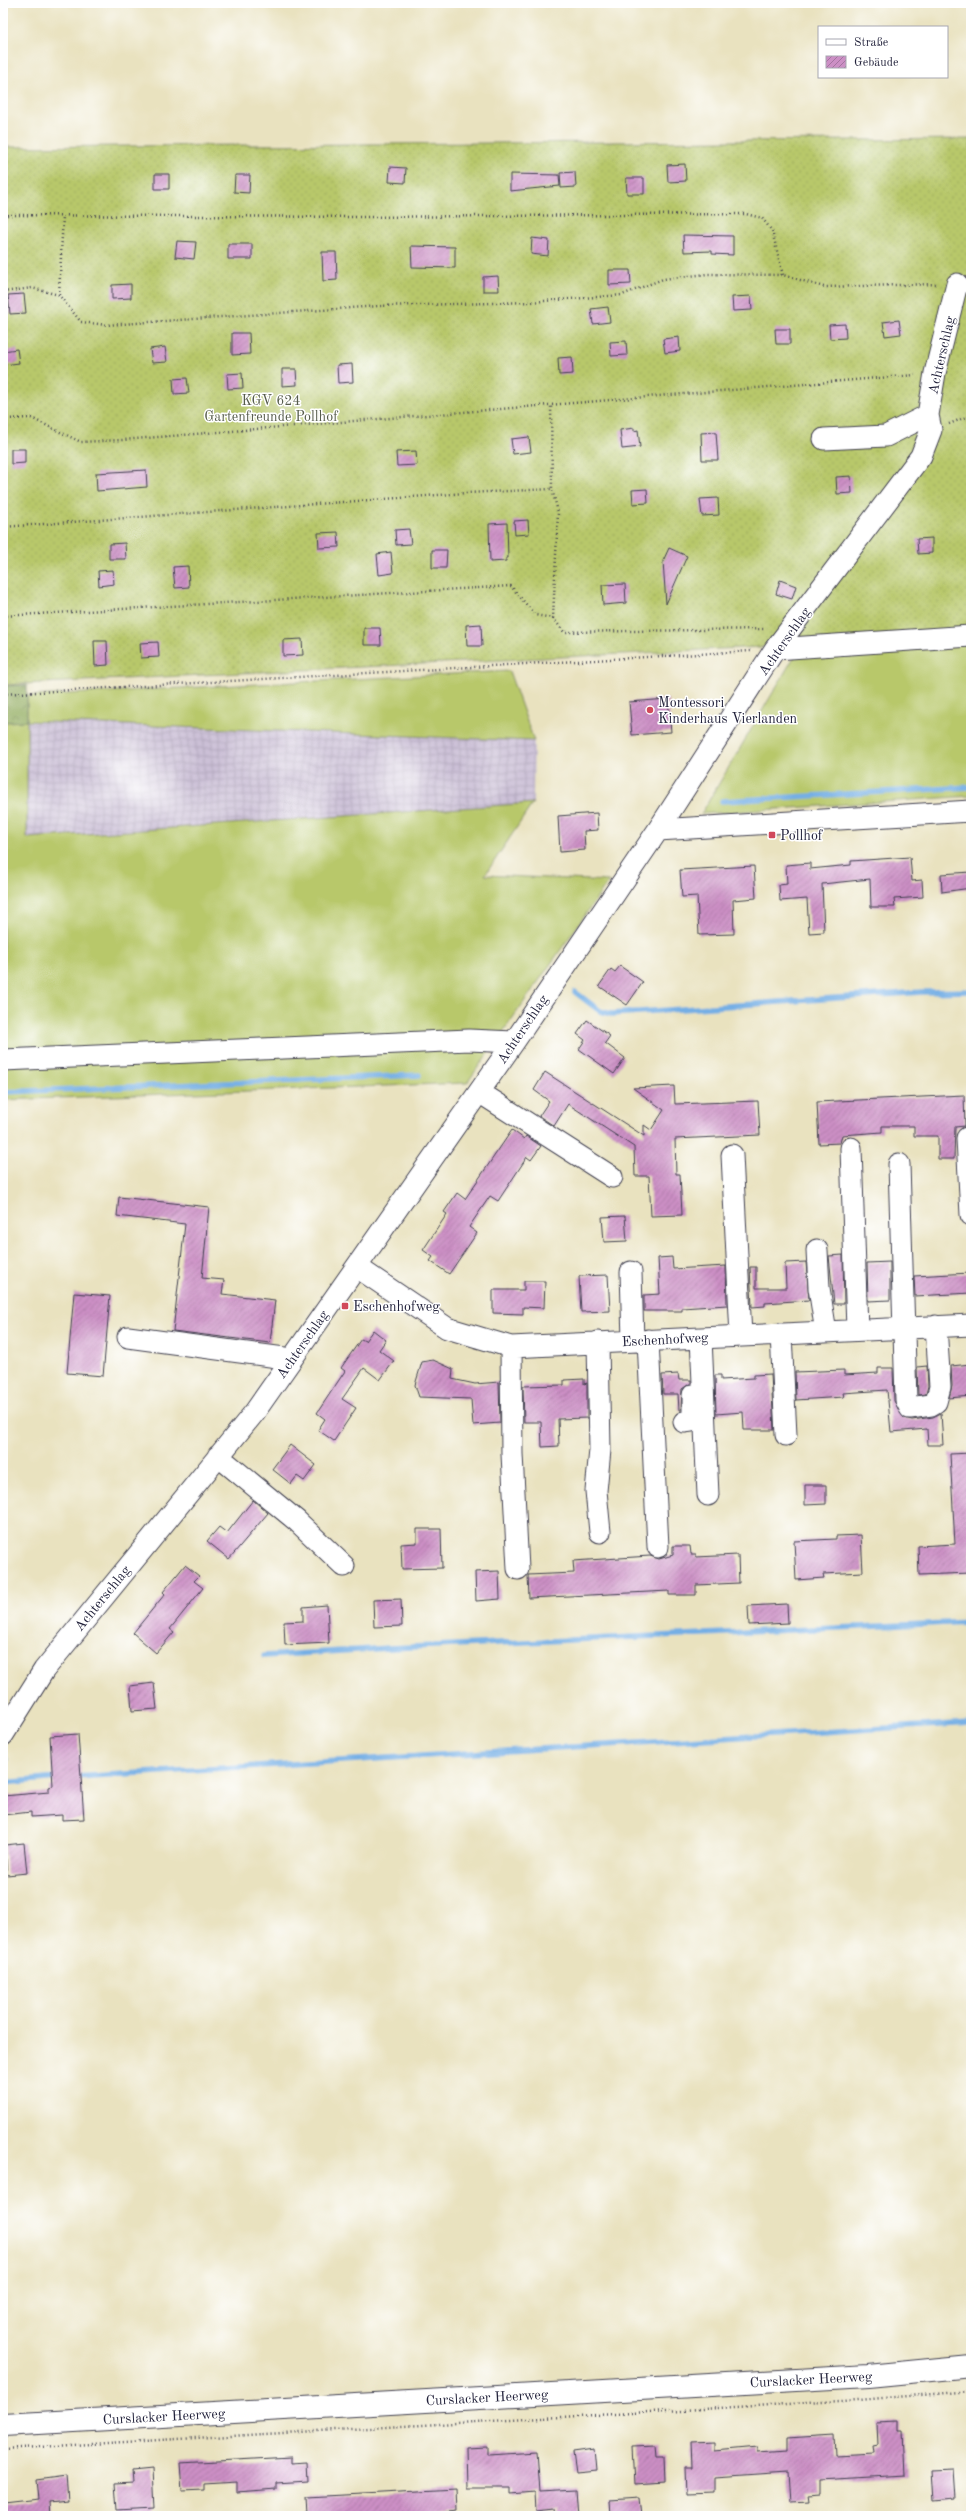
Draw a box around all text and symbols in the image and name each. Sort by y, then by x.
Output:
legend [818,26,948,78]
text: Straße [854,37,889,49]
text: Gebäude [854,57,899,69]
street label: Achterschlag [926,314,958,396]
park label: KGV 624 Gartenfreunde Pollhof [204,394,339,424]
street label: Achterschlag [756,605,814,678]
place label: Montessori Kinderhaus Vierlanden [658,696,798,726]
marker: Montessori Kinderhaus Vierlanden [645,705,655,715]
place label: Pollhof [780,829,824,843]
marker: Pollhof [767,830,777,840]
street label: Achterschlag [495,992,551,1066]
place label: Eschenhofweg [353,1300,440,1314]
marker: Eschenhofweg [340,1301,350,1311]
street label: Achterschlag [274,1308,332,1381]
street label: Eschenhofweg [621,1331,709,1349]
street label: Achterschlag [72,1563,134,1634]
street label: Curslacker Heerweg [749,2370,873,2390]
street label: Curslacker Heerweg [425,2388,549,2408]
street label: Curslacker Heerweg [102,2407,226,2427]

